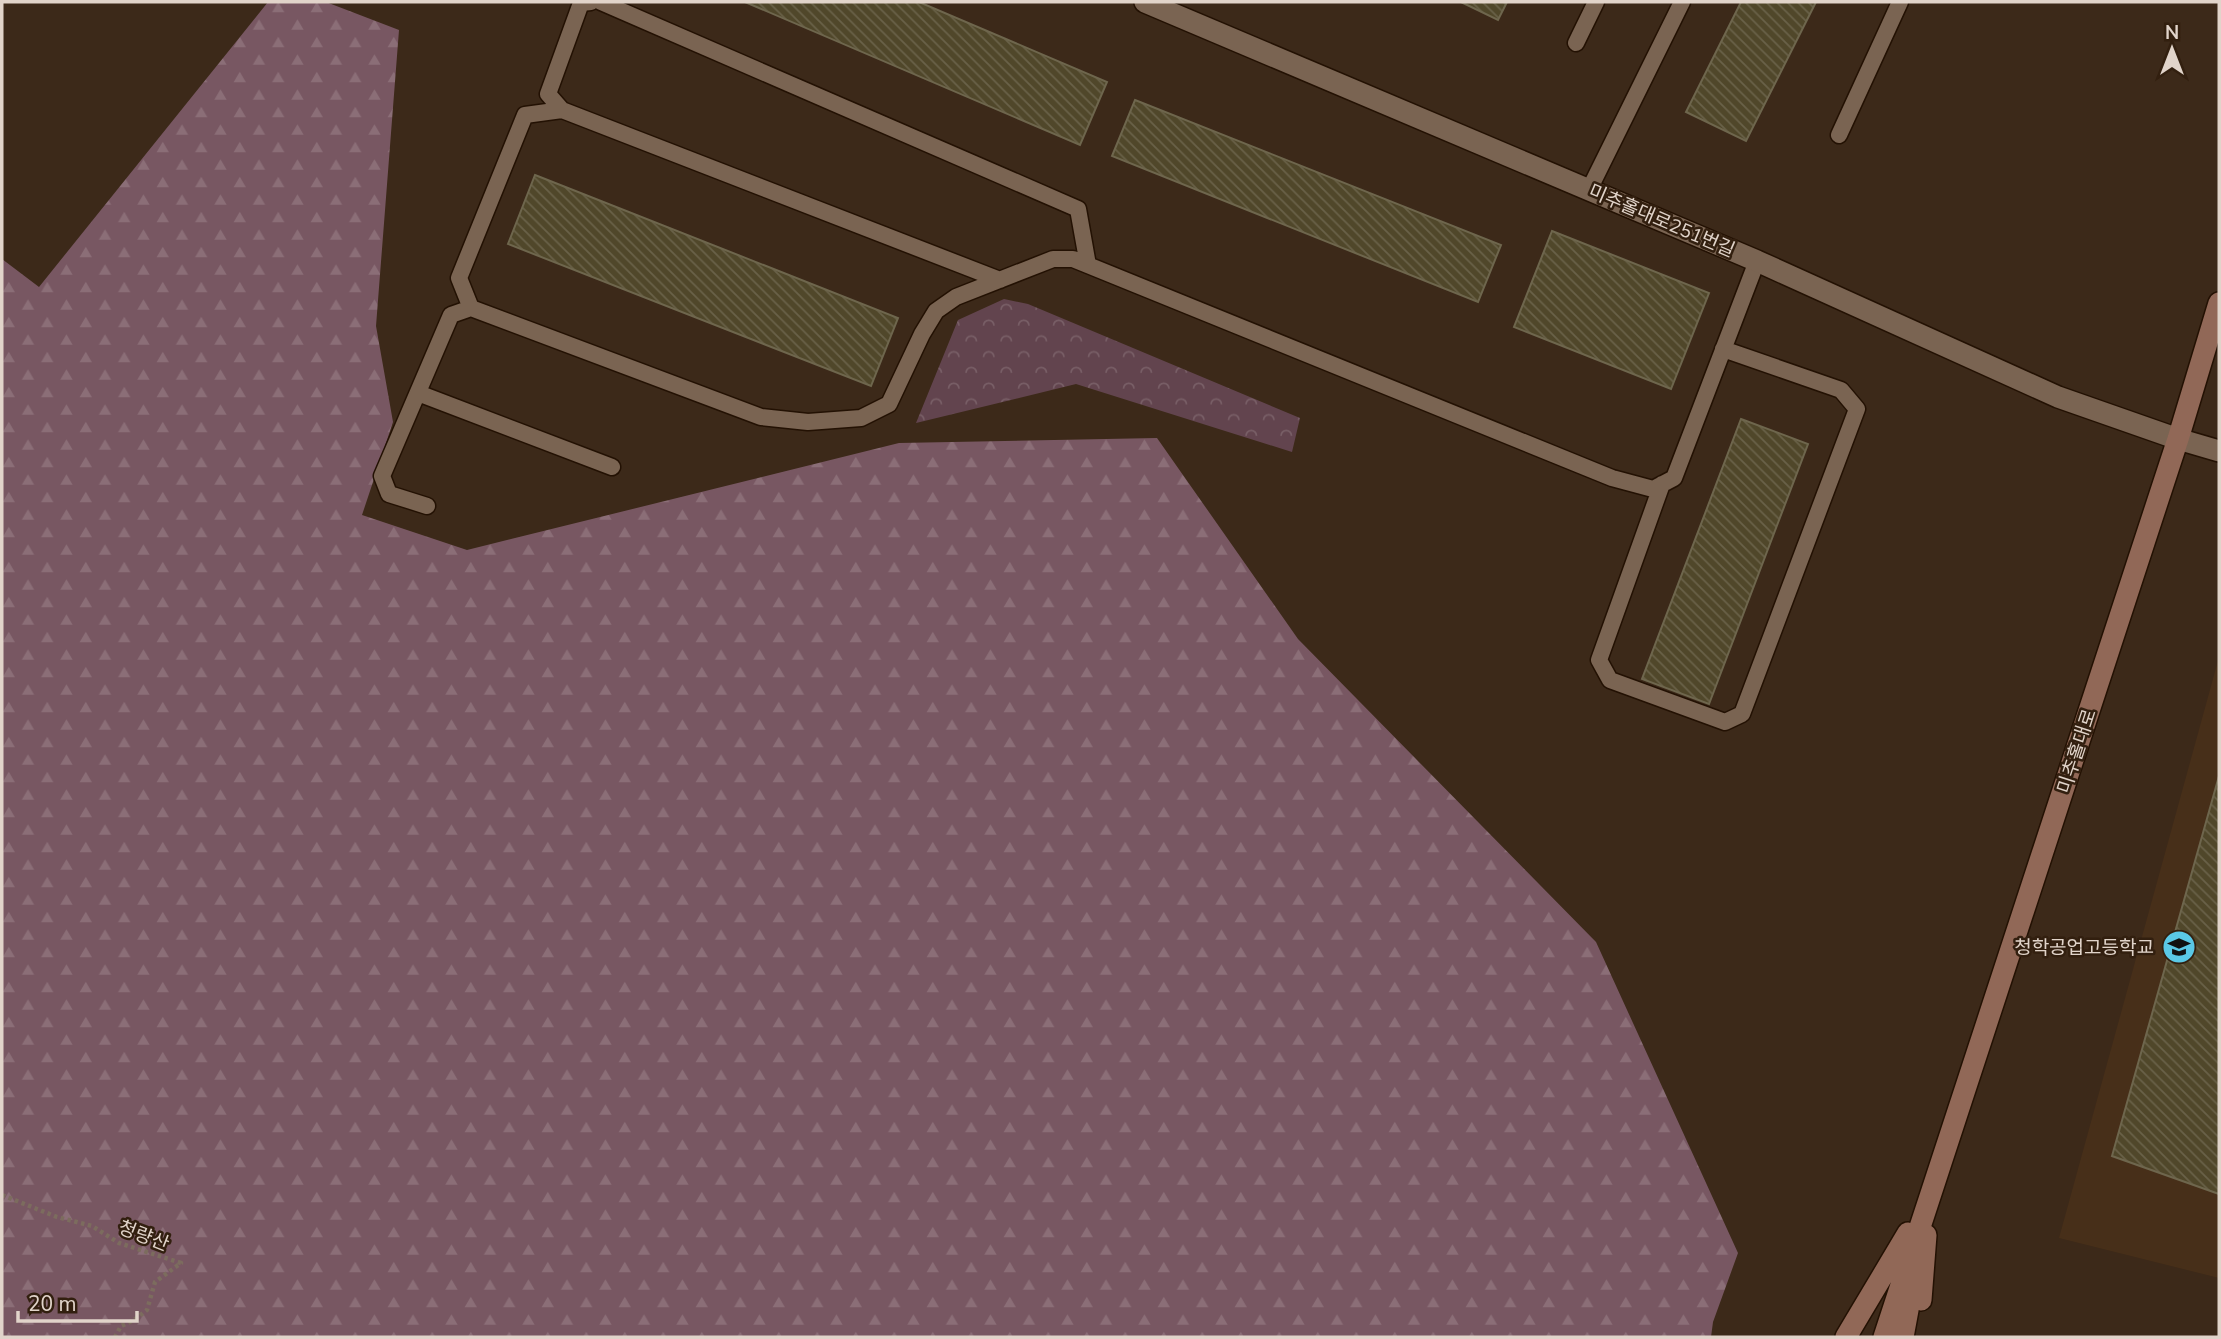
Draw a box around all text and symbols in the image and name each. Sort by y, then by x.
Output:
north arrow [2137,14,2207,84]
text: N [2165,20,2179,46]
street label: 미추홀대로251번길 [1584,178,1739,263]
street label: 미추홀대로 [2051,706,2103,797]
school or university icon: 청학공업고등학교 [2160,928,2198,966]
place label: 청학공업고등학교 [2014,935,2154,961]
street label: 청량산 [114,1214,173,1257]
scale bar [18,1280,136,1324]
text: 20 m [28,1290,77,1318]

